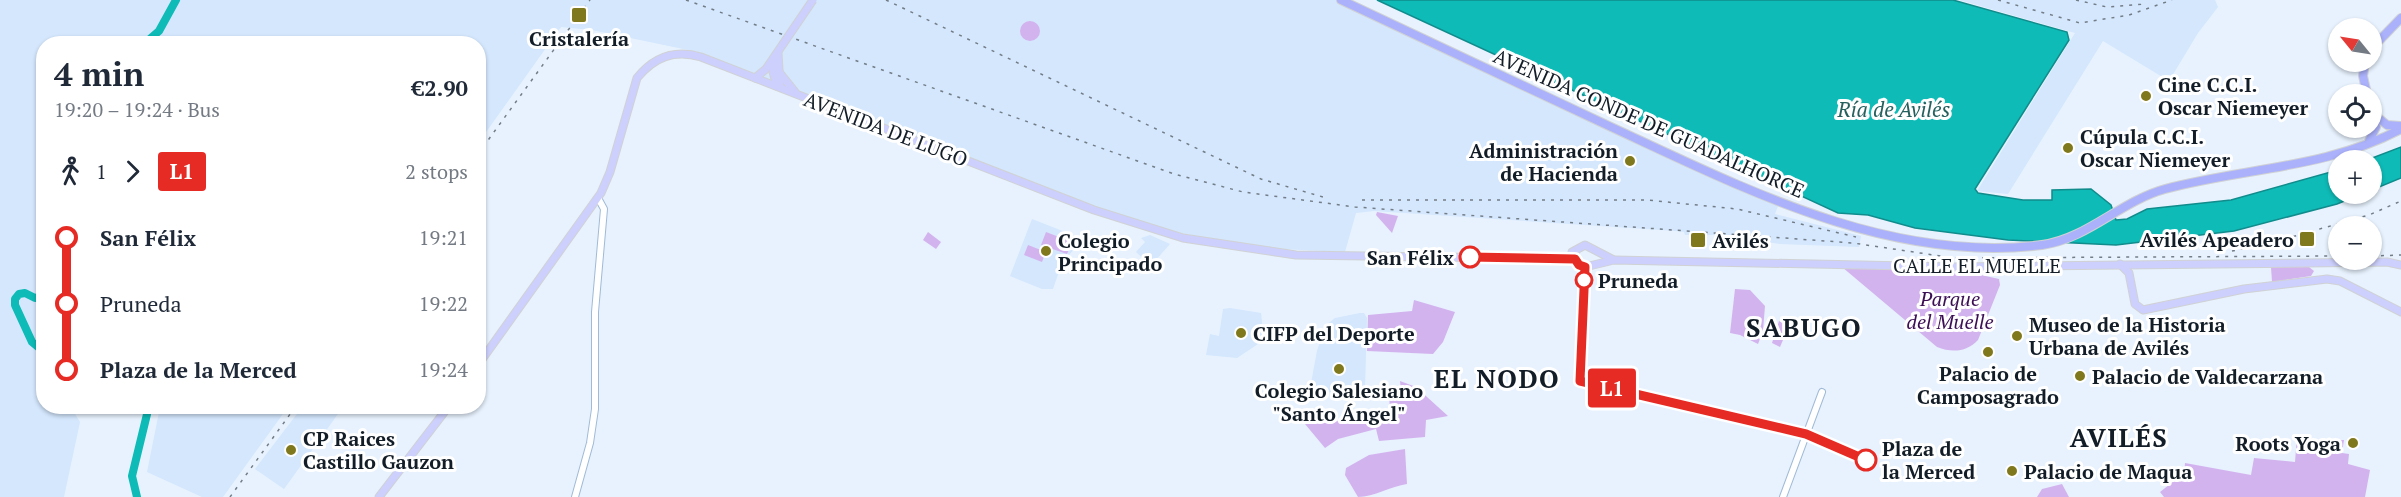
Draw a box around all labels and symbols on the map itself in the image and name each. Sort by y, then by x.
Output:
marker: Cristalería [570,6,588,24]
north arrow [2328,18,2382,72]
place label: Cristalería [529,25,629,52]
street label: AVENIDA CONDE DE GUADALHORCE [1489,42,1809,204]
place label: Cine C.C.I. Oscar Niemeyer [2158,71,2308,121]
street label: AVENIDA DE LUGO [800,85,972,173]
marker: Cine C.C.I. Oscar Niemeyer [2139,89,2153,103]
water label: Ría de Avilés [1837,95,1951,123]
place label: Cúpula C.C.I. Oscar Niemeyer [2080,123,2230,173]
place label: Administración de Hacienda [1469,137,1618,187]
marker: Cúpula C.C.I. Oscar Niemeyer [2061,141,2075,155]
marker: Administración de Hacienda [1623,154,1637,168]
place label: Avilés Apeadero [2140,226,2294,253]
place label: Colegio Principado [1058,227,1162,277]
place label: Avilés [1712,227,1769,254]
marker: Avilés Apeadero [2298,230,2316,248]
marker: Avilés [1689,231,1707,249]
marker: Colegio Principado [1039,244,1053,258]
place label: San Félix [1367,244,1454,271]
marker: San Félix [1459,246,1481,268]
street label: CALLE EL MUELLE [1893,252,2061,279]
place label: Pruneda [1598,267,1678,294]
marker: Pruneda [1575,271,1593,289]
park label: Parque del Muelle [1906,285,1994,335]
district label: SABUGO [1746,310,1862,344]
place label: Museo de la Historia Urbana de Avilés [2029,311,2226,361]
place label: CIFP del Deporte [1253,320,1415,347]
marker: CIFP del Deporte [1234,326,1248,340]
marker: Museo de la Historia Urbana de Avilés [2010,329,2024,343]
marker: Palacio de Camposagrado [1981,345,1995,359]
place label: Palacio de Camposagrado [1917,360,2059,410]
district label: EL NODO [1434,361,1560,395]
marker: Colegio Salesiano "Santo Ángel" [1332,362,1346,376]
place label: Palacio de Valdecarzana [2092,363,2323,390]
line badge: L1 [1585,368,1639,408]
marker: Palacio de Valdecarzana [2073,369,2087,383]
place label: Colegio Salesiano "Santo Ángel" [1255,377,1423,427]
district label: AVILÉS [2070,420,2168,454]
place label: CP Raices Castillo Gauzon [303,425,454,475]
place label: Roots Yoga [2235,430,2341,457]
place label: Plaza de la Merced [1882,435,1975,485]
marker: Roots Yoga [2346,436,2360,450]
marker: CP Raices Castillo Gauzon [284,443,298,457]
marker: Plaza de la Merced [1855,449,1877,471]
place label: Palacio de Maqua [2024,458,2192,485]
marker: Palacio de Maqua [2005,464,2019,478]

